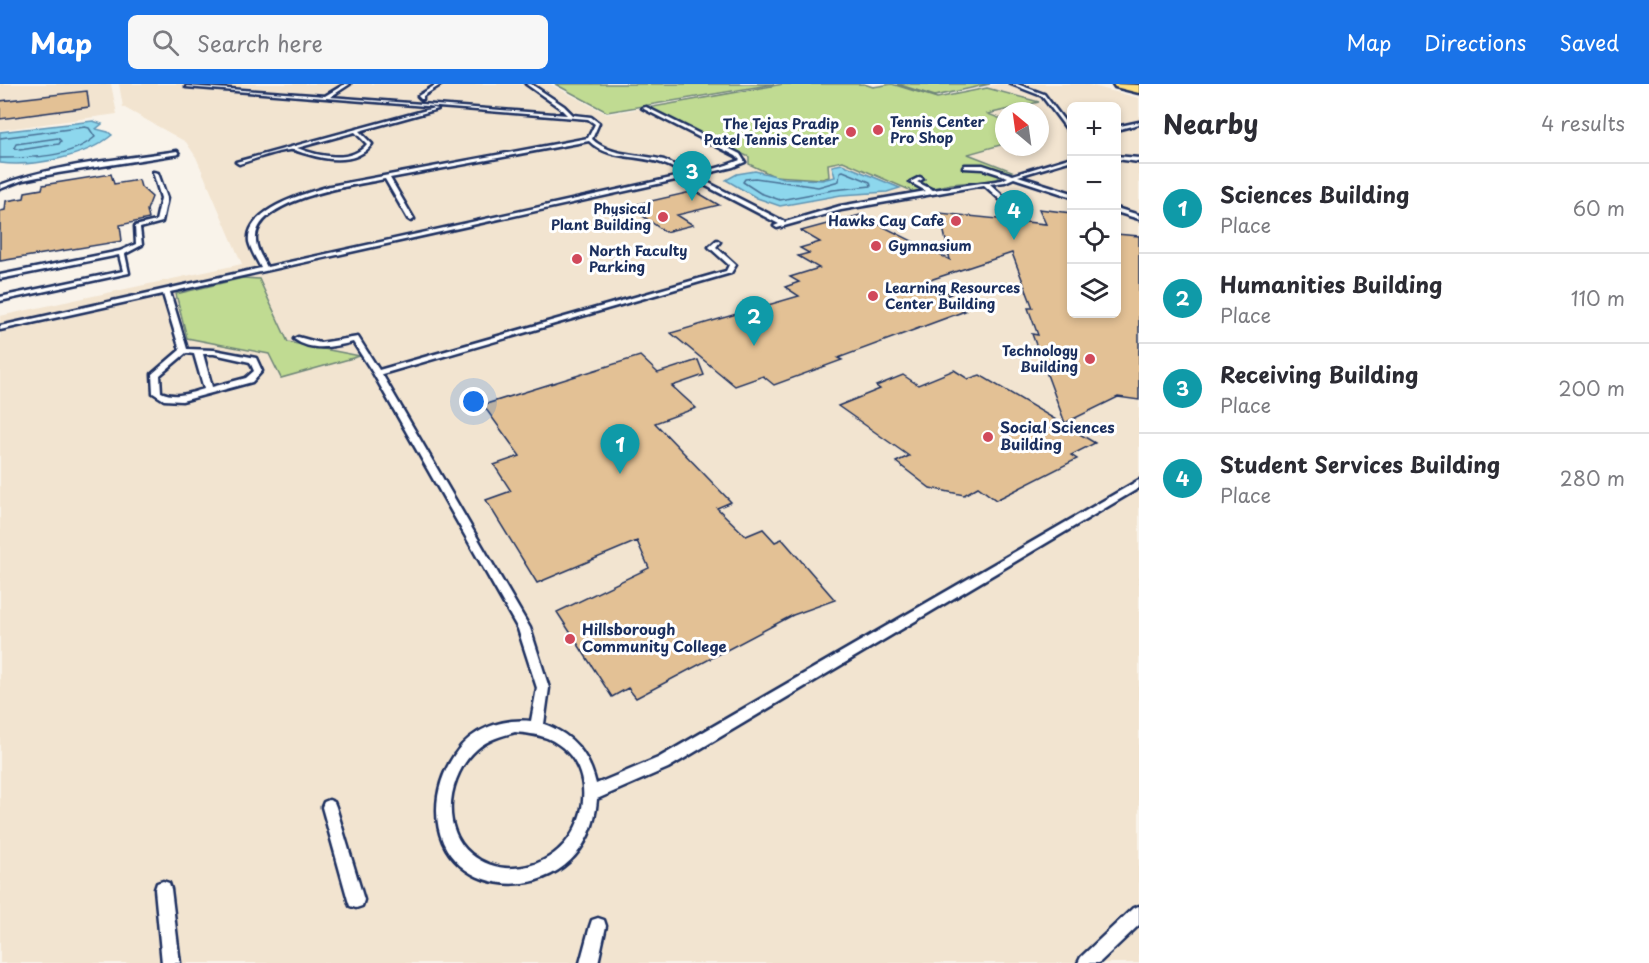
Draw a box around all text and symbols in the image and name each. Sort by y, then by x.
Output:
search box [128,15,548,69]
text: Map [30,21,92,64]
icon: search [149,26,182,59]
text: Search here [197,26,323,59]
text: Map [1346,26,1391,58]
text: Directions [1424,26,1526,58]
text: Saved [1559,26,1619,58]
north arrow [995,102,1049,156]
map controls [1067,102,1121,318]
button: + [1067,102,1121,156]
text: Nearby [1163,104,1258,143]
text: 4 results [1541,108,1625,138]
place label: Tennis Center Pro Shop [890,111,985,148]
place label: The Tejas Pradip Patel Tennis Center [704,113,840,150]
marker: Tennis Center Pro Shop [871,123,885,137]
marker: The Tejas Pradip Patel Tennis Center [844,125,858,139]
pin: 3 [672,152,712,201]
button: − [1067,156,1121,210]
text: Sciences Building [1220,177,1409,210]
pin: 4 [994,190,1034,240]
text: 1 [1178,193,1187,223]
text: 60 m [1573,193,1625,223]
place label: Physical Plant Building [551,198,651,235]
marker: Physical Plant Building [656,210,670,224]
place label: Hawks Cay Cafe [828,210,944,231]
button: locate [1067,210,1121,264]
text: Place [1220,210,1271,240]
marker: Hawks Cay Cafe [949,214,963,228]
place label: Gymnasium [888,235,972,256]
marker: Gymnasium [869,239,883,253]
place label: North Faculty Parking [589,240,688,277]
marker: North Faculty Parking [570,252,584,266]
button: layers [1067,264,1121,318]
text: Humanities Building [1220,267,1442,300]
place label: Learning Resources Center Building [885,277,1020,314]
text: 2 [1175,283,1190,313]
text: 110 m [1571,283,1625,313]
marker: Learning Resources Center Building [866,289,880,303]
pin: 2 [734,296,774,346]
text: Place [1220,300,1271,330]
place label: Technology Building [1002,340,1078,377]
marker: Technology Building [1083,352,1097,366]
text: Receiving Building [1220,357,1418,390]
text: 3 [1176,373,1189,403]
text: 200 m [1558,373,1625,403]
your location [459,387,488,416]
text: Place [1220,390,1271,420]
place label: Social Sciences Building [1000,415,1115,455]
pin: 1 [600,424,640,474]
marker: Social Sciences Building [981,430,995,444]
text: Student Services Building [1220,447,1500,480]
text: 4 [1176,463,1189,493]
text: 280 m [1560,463,1625,493]
text: Place [1220,480,1271,510]
place label: Hillsborough Community College [582,617,727,657]
marker: Hillsborough Community College [563,632,577,646]

